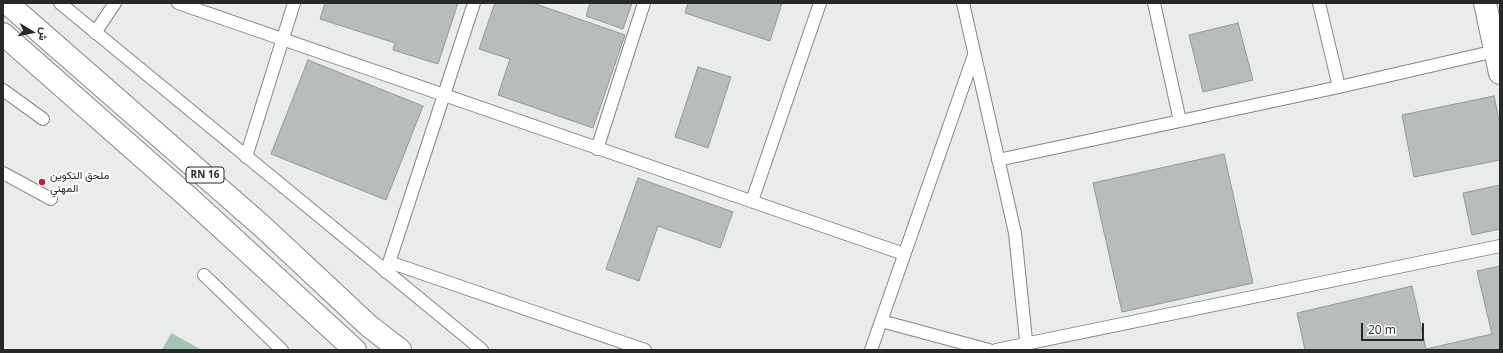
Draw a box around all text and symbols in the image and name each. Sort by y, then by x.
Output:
north arrow [12,12,52,52]
text: ش [36,26,53,42]
road number: RN 16 [186,167,224,183]
place label: ملحق التكوين المهني [50,169,109,195]
marker: ملحق التكوين المهني [37,177,47,187]
scale bar [1363,315,1426,341]
text: 20 m [1368,321,1396,338]

